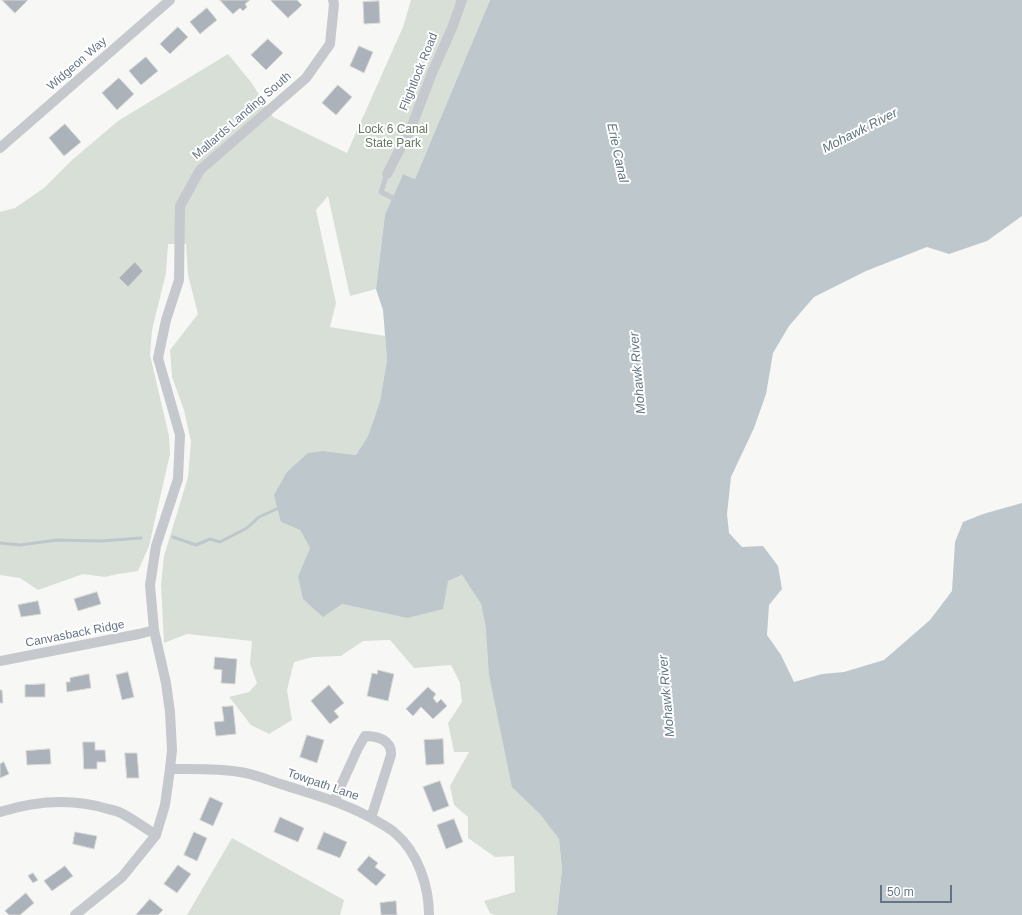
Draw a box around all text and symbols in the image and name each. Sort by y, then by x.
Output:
street label: Flightlock Road [397,31,441,113]
street label: Widgeon Way [44,34,110,94]
street label: Mallards Landing South [190,69,294,163]
water label: Mohawk River [820,105,900,157]
water label: Erie Canal [603,122,631,184]
park label: Lock 6 Canal State Park [358,123,428,151]
water label: Mohawk River [627,331,649,415]
street label: Canvasback Ridge [24,617,126,651]
water label: Mohawk River [656,654,678,738]
street label: Towpath Lane [285,766,361,804]
scale bar [882,877,954,903]
text: 50 m [887,885,914,899]

